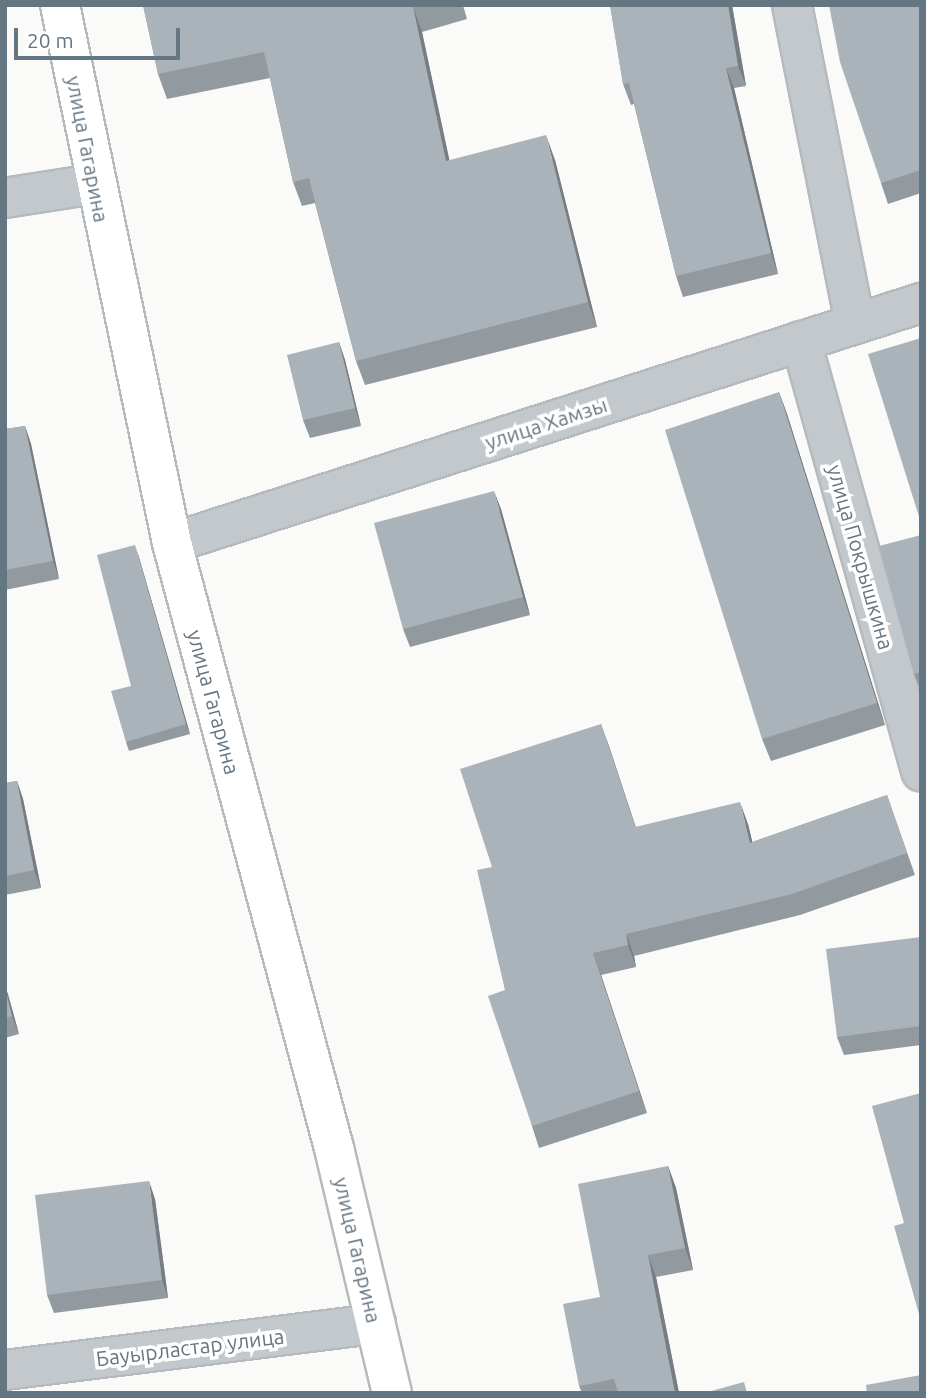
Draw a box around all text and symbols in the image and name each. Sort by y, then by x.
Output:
scale bar [18,14,184,58]
text: 20 m [27,28,74,52]
street label: улица Гагарина [61,74,115,224]
street label: улица Хамзы [482,391,610,455]
street label: улица Покрышкина [823,462,899,652]
street label: улица Гагарина [183,627,245,777]
street label: улица Гагарина [329,1175,387,1325]
street label: Бауырластар улица [94,1323,286,1371]

